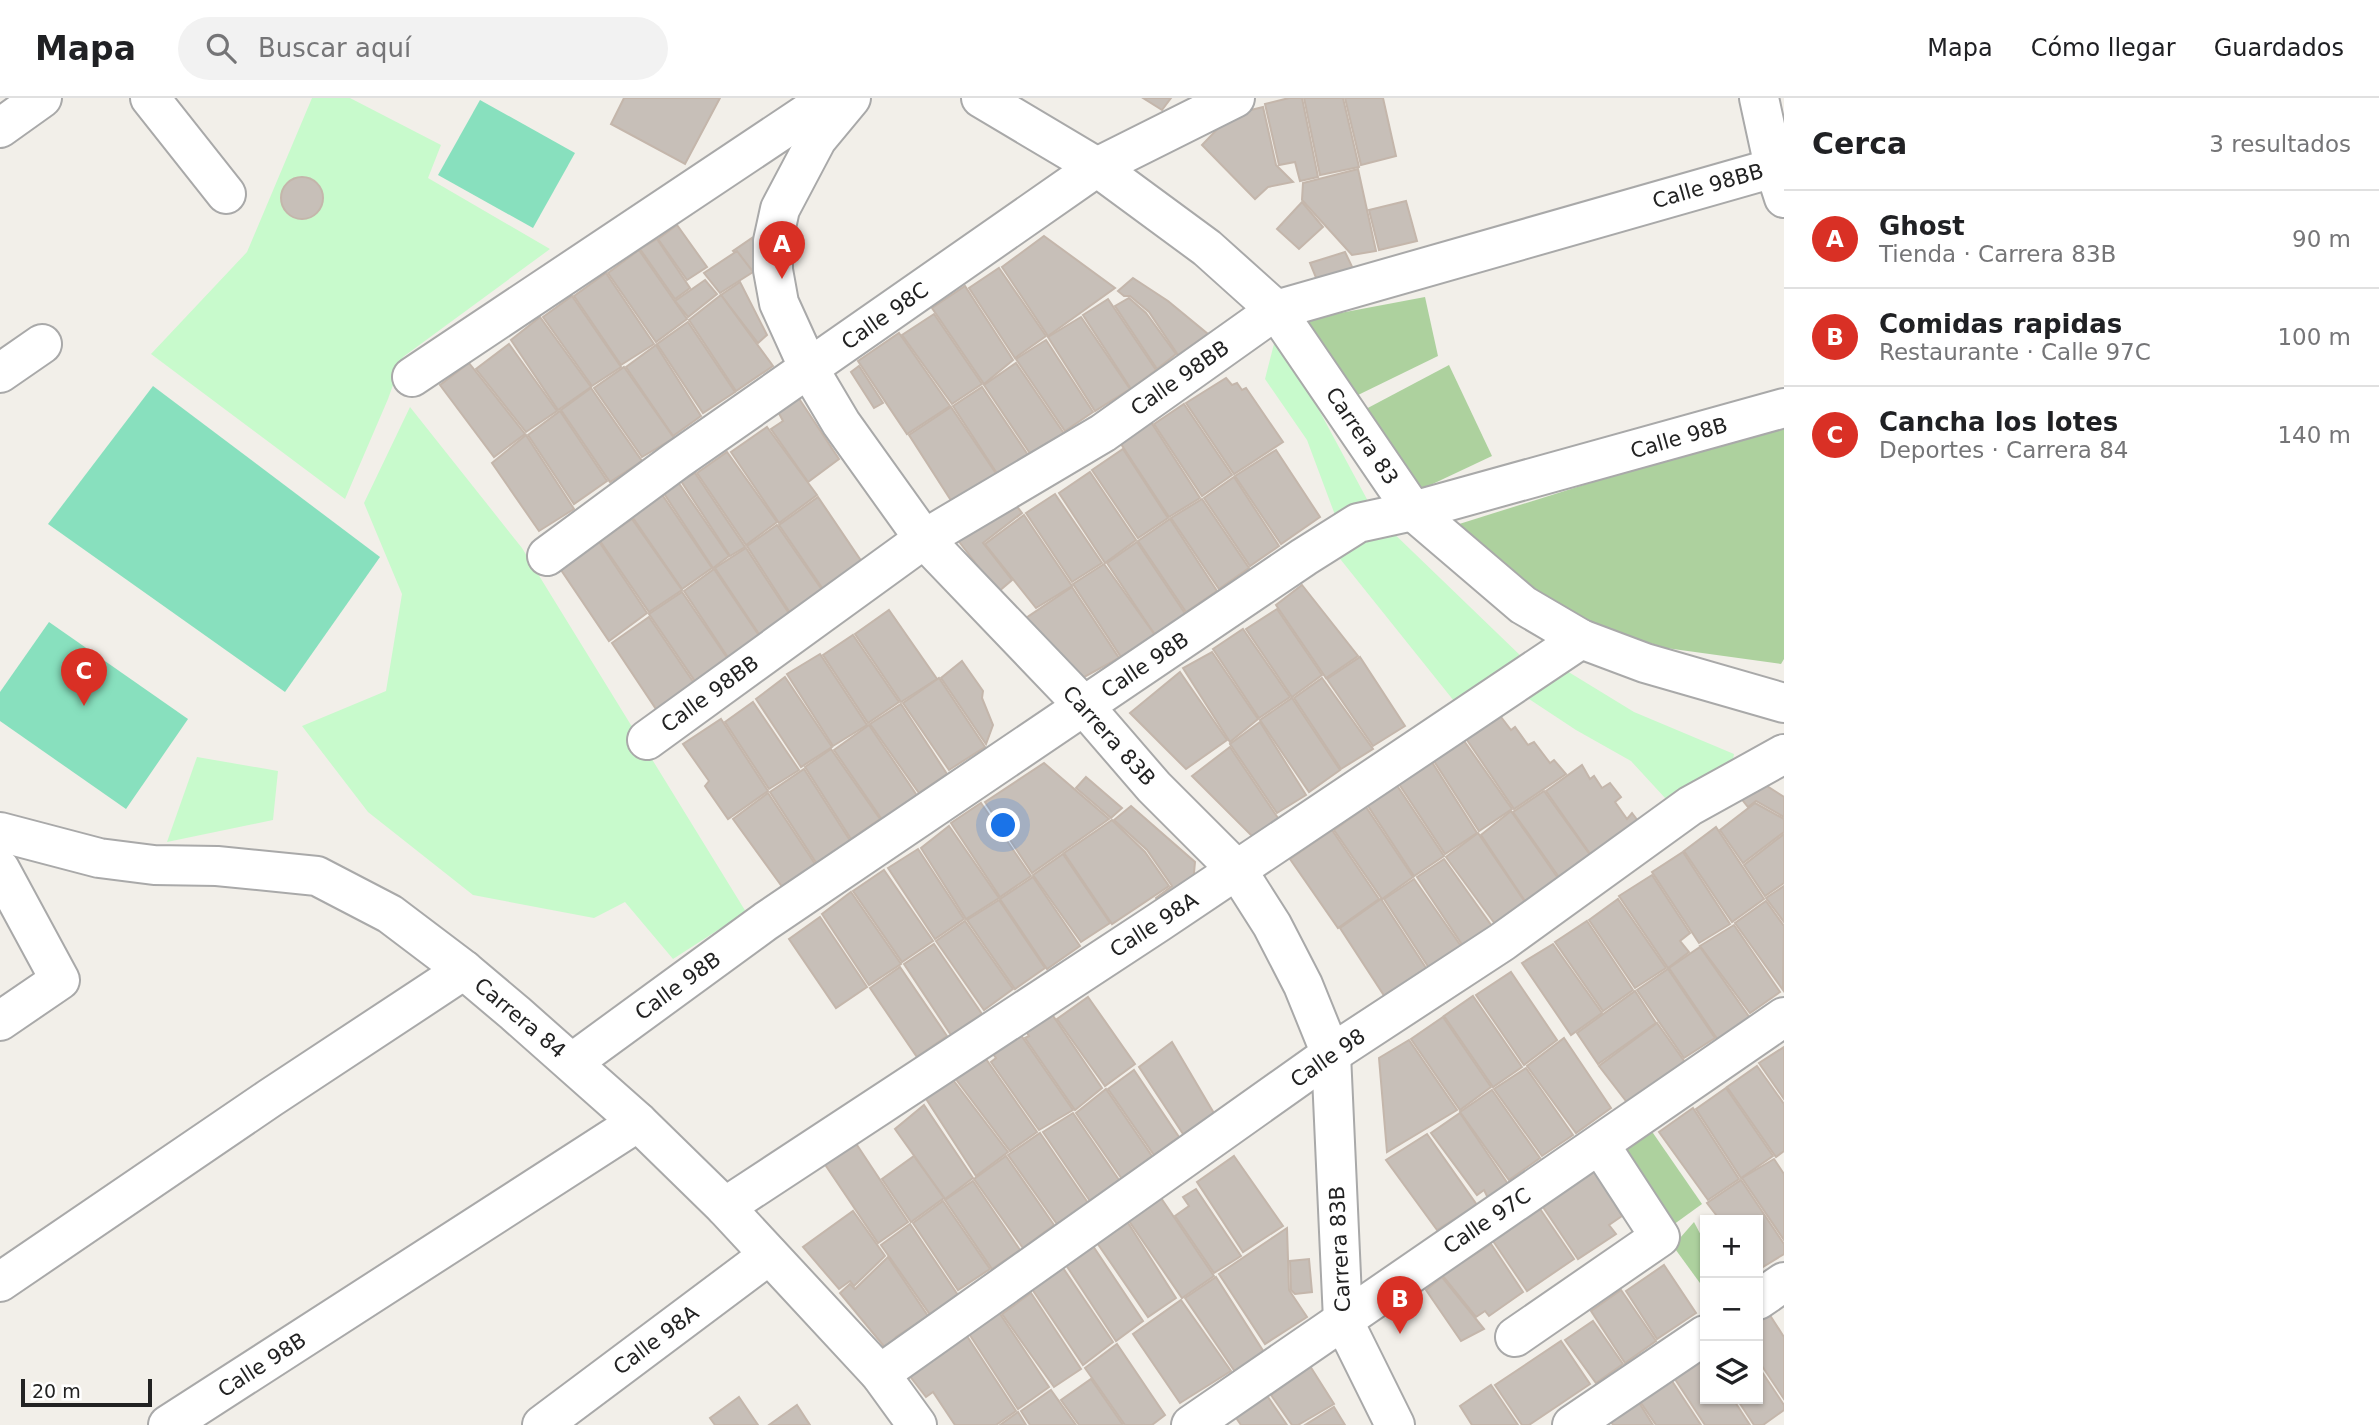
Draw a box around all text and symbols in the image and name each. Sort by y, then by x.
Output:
search box [178,17,668,80]
text: Mapa [35,29,136,68]
icon: search [202,29,240,67]
text: Buscar aquí [258,33,411,63]
text: Mapa [1927,34,1993,62]
text: Cómo llegar [2031,34,2176,62]
text: Guardados [2214,34,2344,62]
text: Cerca [1812,126,1907,161]
text: 3 resultados [2209,131,2351,157]
street label: Calle 98BB [1650,159,1766,213]
text: Ghost [1879,211,1965,241]
pin: A [759,221,805,279]
text: A [1826,226,1844,252]
text: 90 m [2292,226,2351,252]
text: Tienda · Carrera 83B [1879,241,2116,267]
street label: Calle 98C [837,277,933,355]
text: Comidas rapidas [1879,309,2122,339]
text: B [1826,324,1844,350]
text: 100 m [2277,324,2351,350]
street label: Calle 98BB [1126,335,1234,421]
text: Restaurante · Calle 97C [1879,339,2151,365]
street label: Carrera 83 [1321,383,1403,489]
text: Cancha los lotes [1879,407,2118,437]
street label: Calle 98B [1628,413,1730,463]
text: C [1827,422,1843,448]
text: 140 m [2277,422,2351,448]
text: Deportes · Carrera 84 [1879,437,2129,463]
street label: Calle 98B [1097,627,1193,703]
pin: C [61,648,107,706]
street label: Calle 98BB [657,651,763,737]
street label: Carrera 83B [1058,681,1160,791]
your location [986,808,1020,842]
street label: Calle 98A [1106,887,1203,962]
street label: Calle 98B [631,947,725,1025]
street label: Carrera 84 [469,973,571,1063]
street label: Calle 98 [1286,1024,1370,1092]
street label: Calle 97C [1439,1183,1535,1259]
street label: Carrera 83B [1325,1185,1355,1313]
map controls [1700,1215,1763,1404]
button: + [1700,1215,1763,1278]
pin: B [1377,1276,1423,1334]
button: − [1700,1278,1763,1341]
street label: Calle 98A [609,1300,704,1380]
street label: Calle 98B [214,1328,310,1402]
button: layers [1700,1341,1763,1404]
scale bar [21,1376,152,1408]
text: 20 m [32,1380,81,1402]

